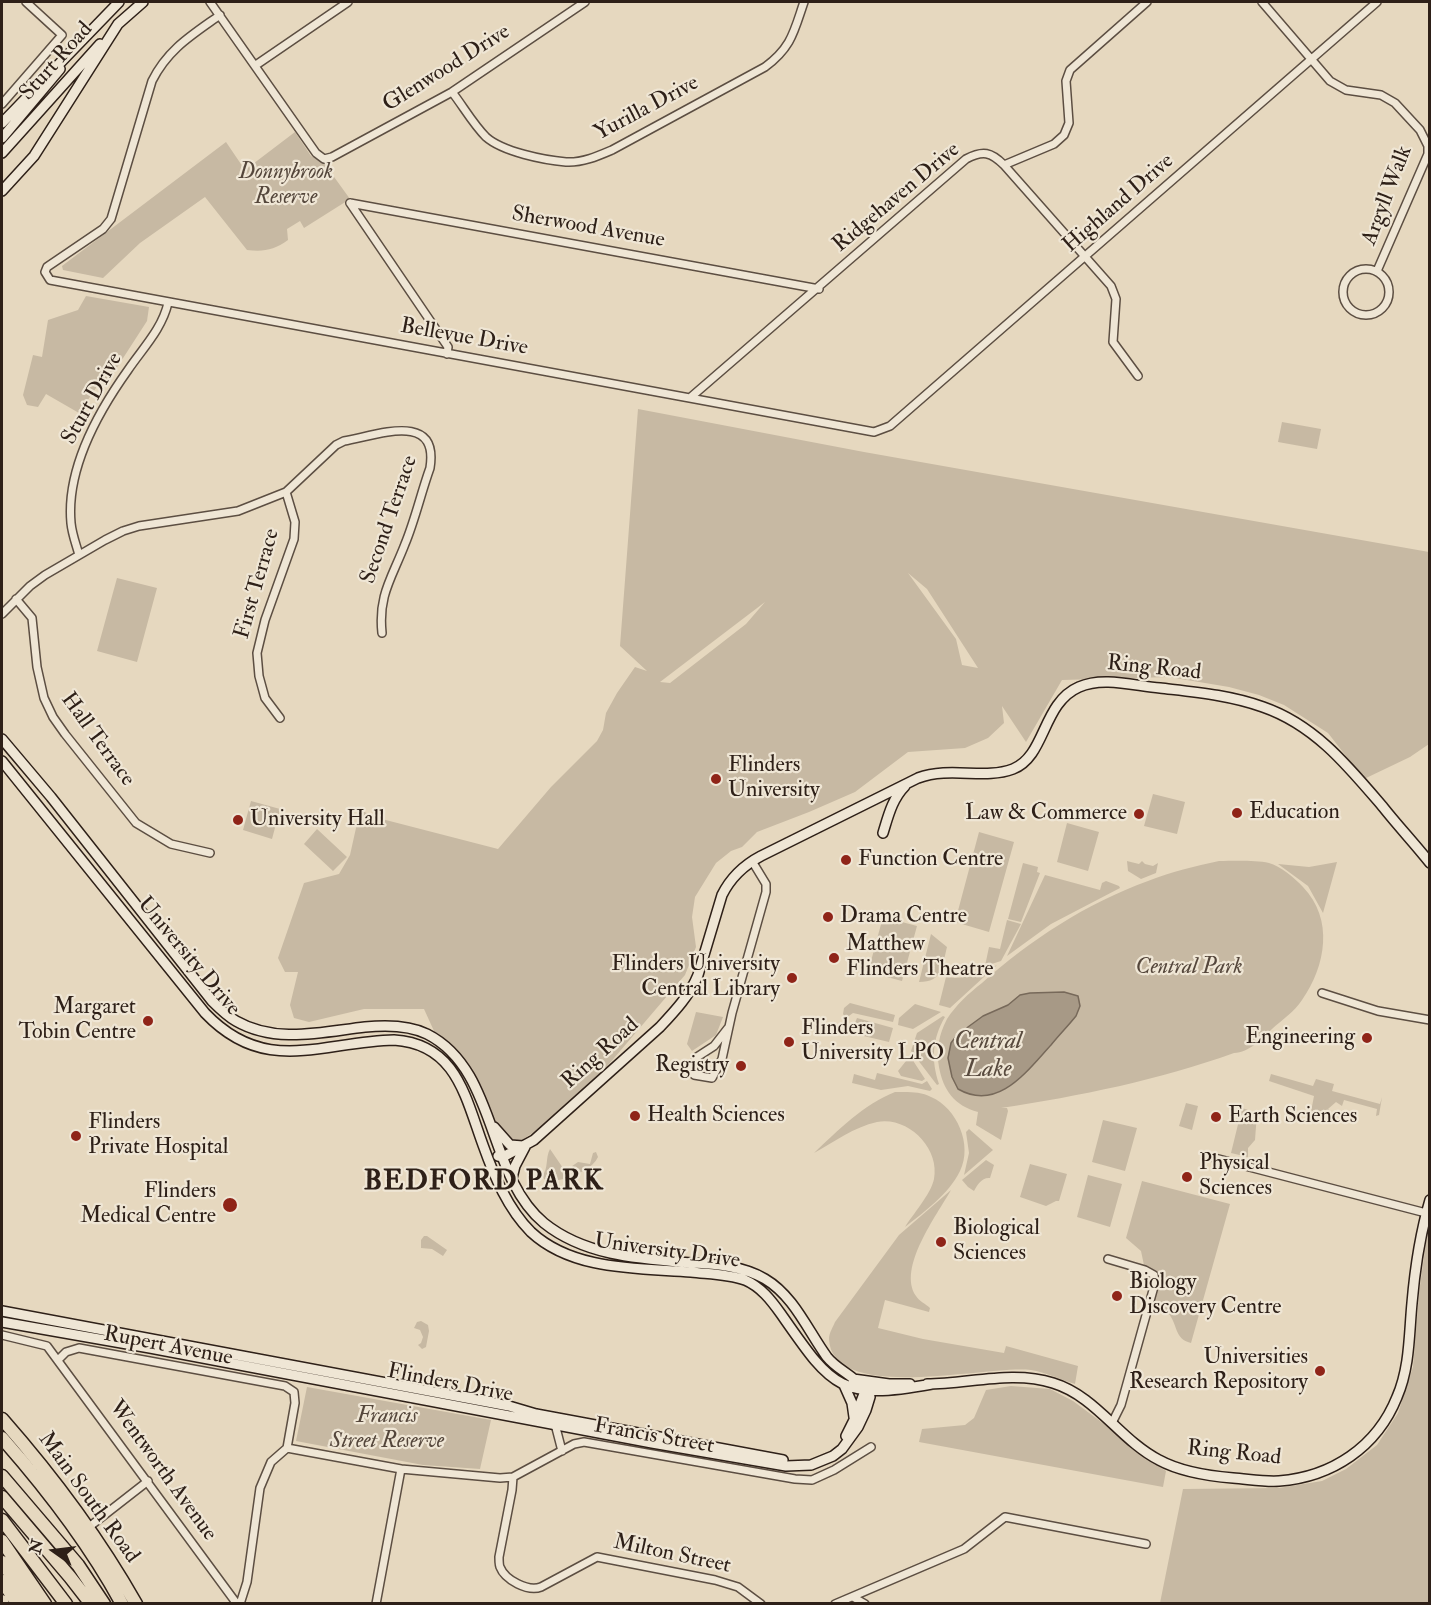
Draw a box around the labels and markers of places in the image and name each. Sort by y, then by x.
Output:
place label: Flinders University [728,753,820,804]
marker: Flinders University [709,772,723,786]
place label: Education [1249,800,1340,826]
place label: Law & Commerce [965,801,1127,827]
marker: Education [1230,806,1244,820]
place label: University Hall [250,807,385,833]
marker: Law & Commerce [1132,807,1146,821]
marker: University Hall [231,813,245,827]
place label: Function Centre [858,847,1003,873]
marker: Function Centre [839,853,853,867]
place label: Drama Centre [840,904,967,930]
marker: Drama Centre [821,910,835,924]
place label: Matthew Flinders Theatre [846,932,994,984]
marker: Matthew Flinders Theatre [827,951,841,965]
place label: Flinders University Central Library [611,952,780,1004]
marker: Flinders University Central Library [785,971,799,985]
place label: Margaret Tobin Centre [18,995,136,1046]
marker: Margaret Tobin Centre [141,1014,155,1028]
place label: Flinders University LPO [801,1016,944,1068]
place label: Engineering [1245,1025,1355,1051]
marker: Engineering [1360,1031,1374,1045]
marker: Flinders University LPO [782,1035,796,1049]
place label: Registry [655,1053,729,1079]
marker: Registry [734,1059,748,1073]
place label: Health Sciences [647,1103,785,1129]
place label: Earth Sciences [1228,1104,1357,1130]
marker: Health Sciences [628,1109,642,1123]
place label: Flinders Private Hospital [88,1110,228,1162]
marker: Earth Sciences [1209,1110,1223,1124]
marker: Flinders Private Hospital [69,1129,83,1143]
place label: Physical Sciences [1199,1151,1272,1202]
marker: Physical Sciences [1180,1170,1194,1184]
place label: Flinders Medical Centre [80,1179,216,1230]
marker: Flinders Medical Centre [221,1196,239,1214]
place label: Biological Sciences [953,1216,1040,1268]
marker: Biological Sciences [934,1235,948,1249]
place label: Biology Discovery Centre [1129,1270,1281,1322]
marker: Biology Discovery Centre [1110,1289,1124,1303]
place label: Universities Research Repository [1129,1345,1308,1396]
marker: Universities Research Repository [1313,1364,1327,1378]

